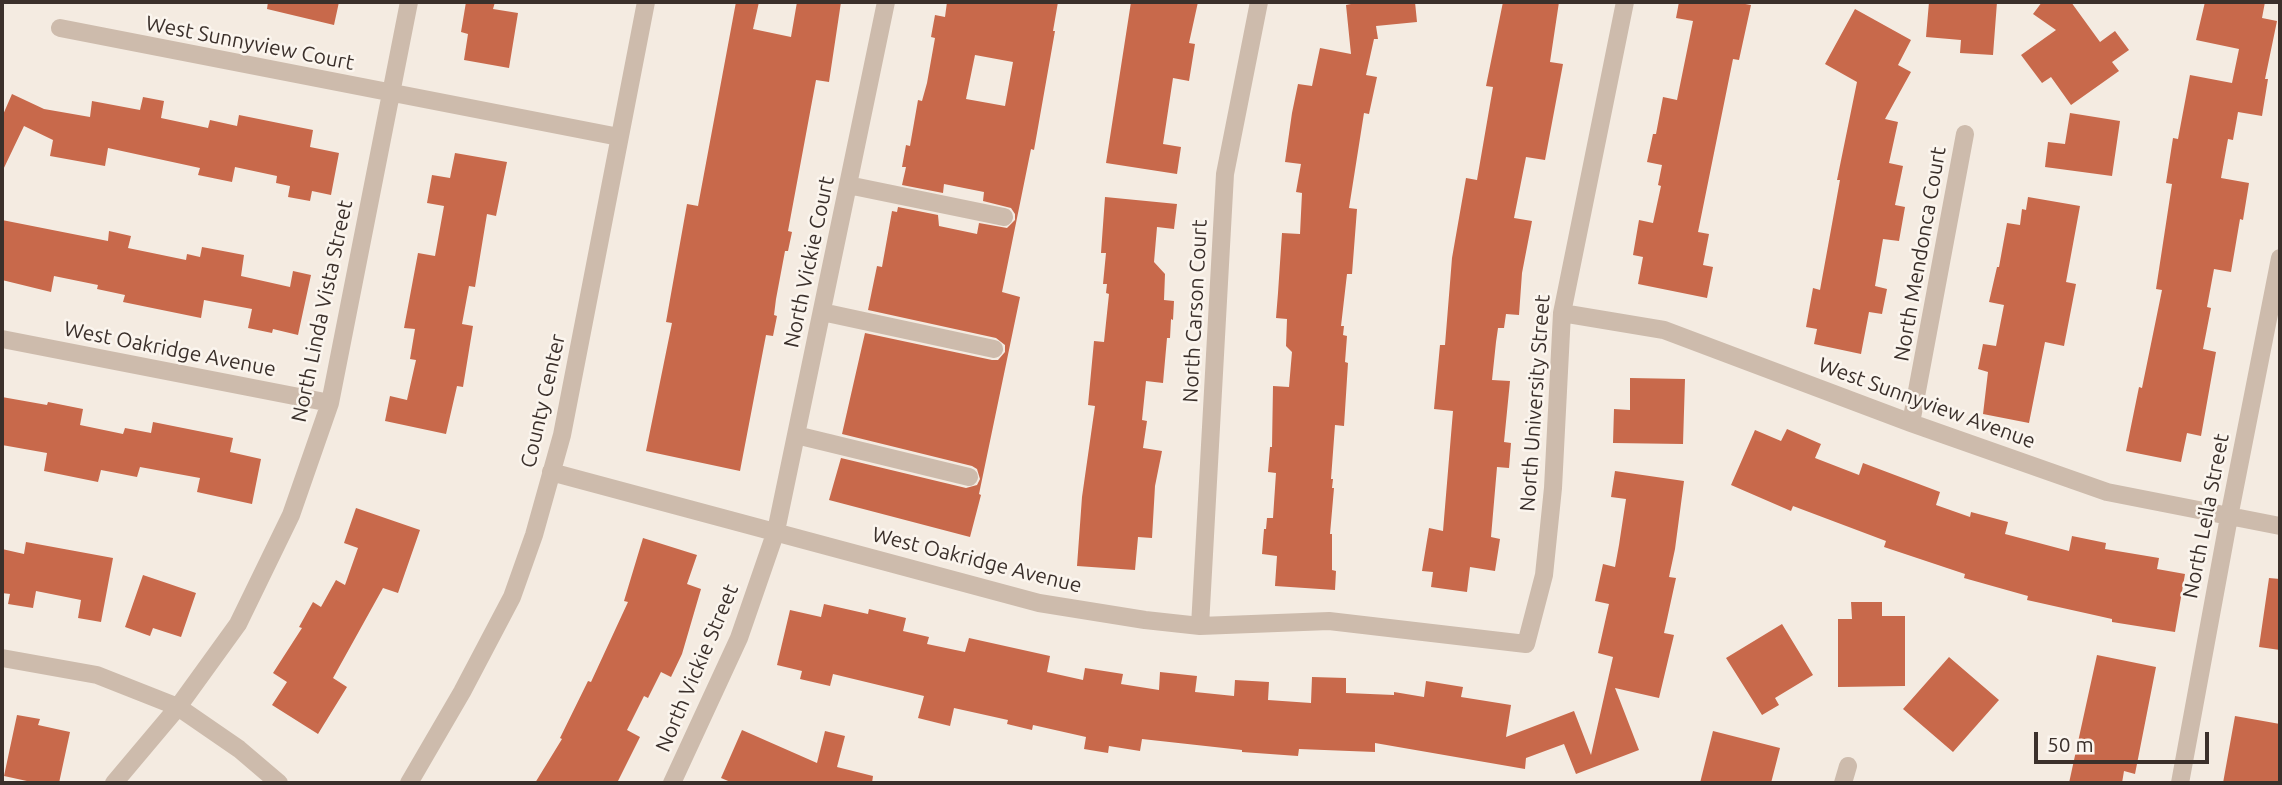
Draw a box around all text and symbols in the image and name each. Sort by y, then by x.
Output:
street label: West Sunnyview Court [144,10,356,76]
street label: North Mendonca Court [1889,145,1951,363]
street label: North Vickie Court [779,174,839,350]
street label: North Linda Vista Street [286,198,358,424]
street label: North Carson Court [1178,219,1212,403]
street label: North University Street [1515,294,1555,512]
street label: West Oakridge Avenue [62,316,278,382]
street label: County Center [515,332,571,470]
street label: West Sunnyview Avenue [1815,352,2039,454]
street label: North Leila Street [2178,431,2234,601]
street label: West Oakridge Avenue [870,522,1084,598]
street label: North Vickie Street [650,580,744,756]
scale bar [2037,718,2212,762]
text: 50 m [2047,732,2094,756]

